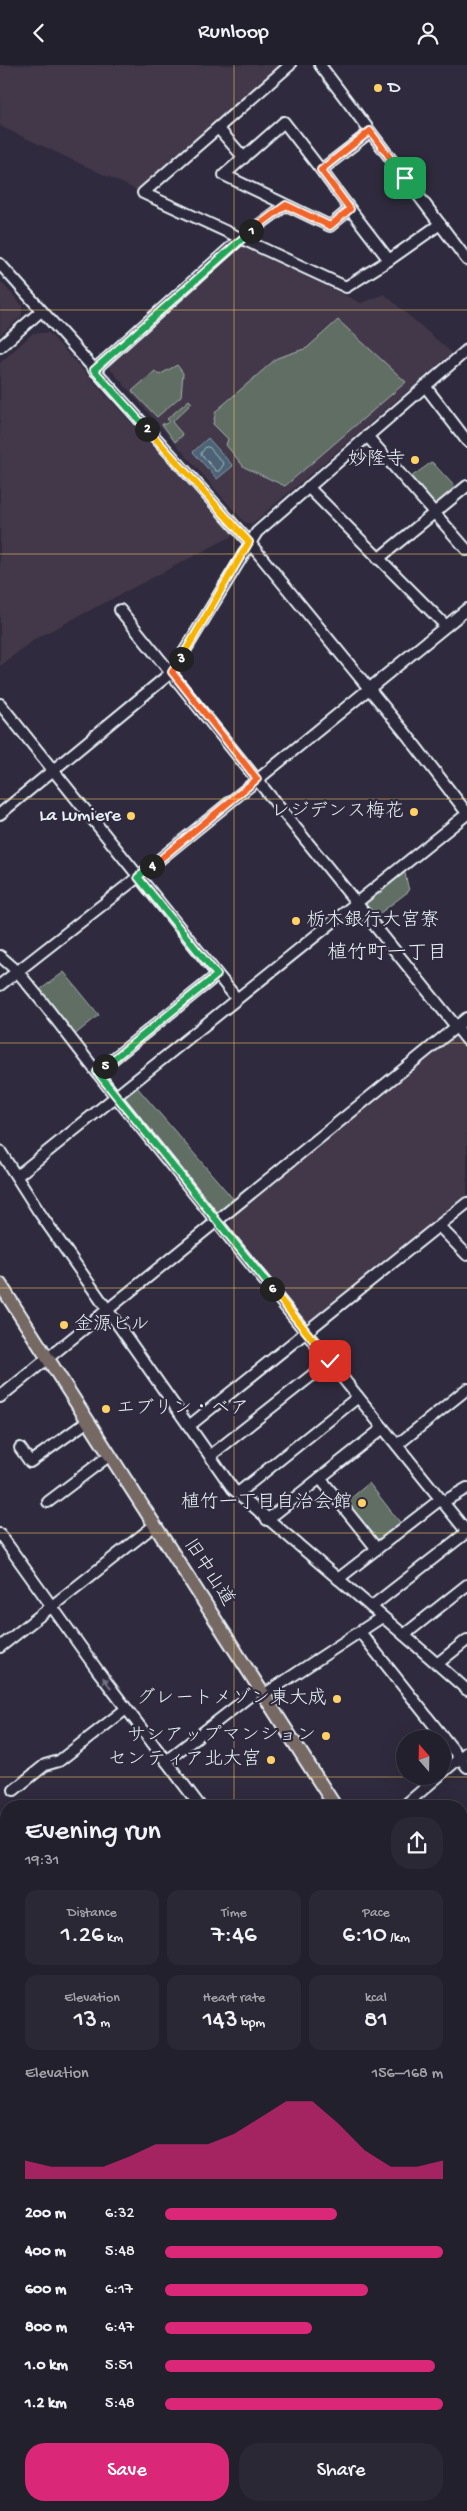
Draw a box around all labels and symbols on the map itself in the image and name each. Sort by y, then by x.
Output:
place label: D [386,77,401,100]
marker: D [372,82,384,94]
pin [384,157,426,199]
pin: 1 [238,219,264,243]
pin: 2 [134,417,160,441]
place label: 妙隆寺 [348,448,405,472]
marker: 妙隆寺 [409,454,421,466]
pin: 3 [168,647,194,671]
place label: レジデンス梅花 [271,800,404,824]
place label: La Lumiere [39,805,121,828]
marker: レジデンス梅花 [408,806,420,818]
marker: La Lumiere [125,810,137,822]
pin: 4 [140,853,164,879]
place label: 栃木銀行大宮寮 [306,909,439,933]
marker: 栃木銀行大宮寮 [290,915,302,927]
district label: 植竹町一丁目 [327,942,447,966]
pin: 5 [92,1053,118,1079]
pin: 6 [260,1277,284,1301]
place label: 金源ビル [74,1313,150,1337]
marker: 金源ビル [58,1319,70,1331]
pin [309,1340,351,1382]
place label: エブリン・ベア [116,1398,249,1421]
marker: エブリン・ベア [100,1403,112,1415]
place label: 植竹一丁目自治会館 [181,1491,352,1515]
marker: 植竹一丁目自治会館 [356,1497,368,1509]
street label: 旧中山道 [178,1534,239,1611]
one-way arrow [102,1677,112,1690]
place label: グレートメゾン東大成 [136,1687,327,1711]
marker: グレートメゾン東大成 [331,1693,343,1705]
place label: サンアップマンション [127,1725,316,1748]
marker: サンアップマンション [320,1730,332,1742]
north arrow [396,1730,451,1785]
place label: センティア北大宮 [108,1748,261,1772]
marker: センティア北大宮 [265,1754,277,1766]

